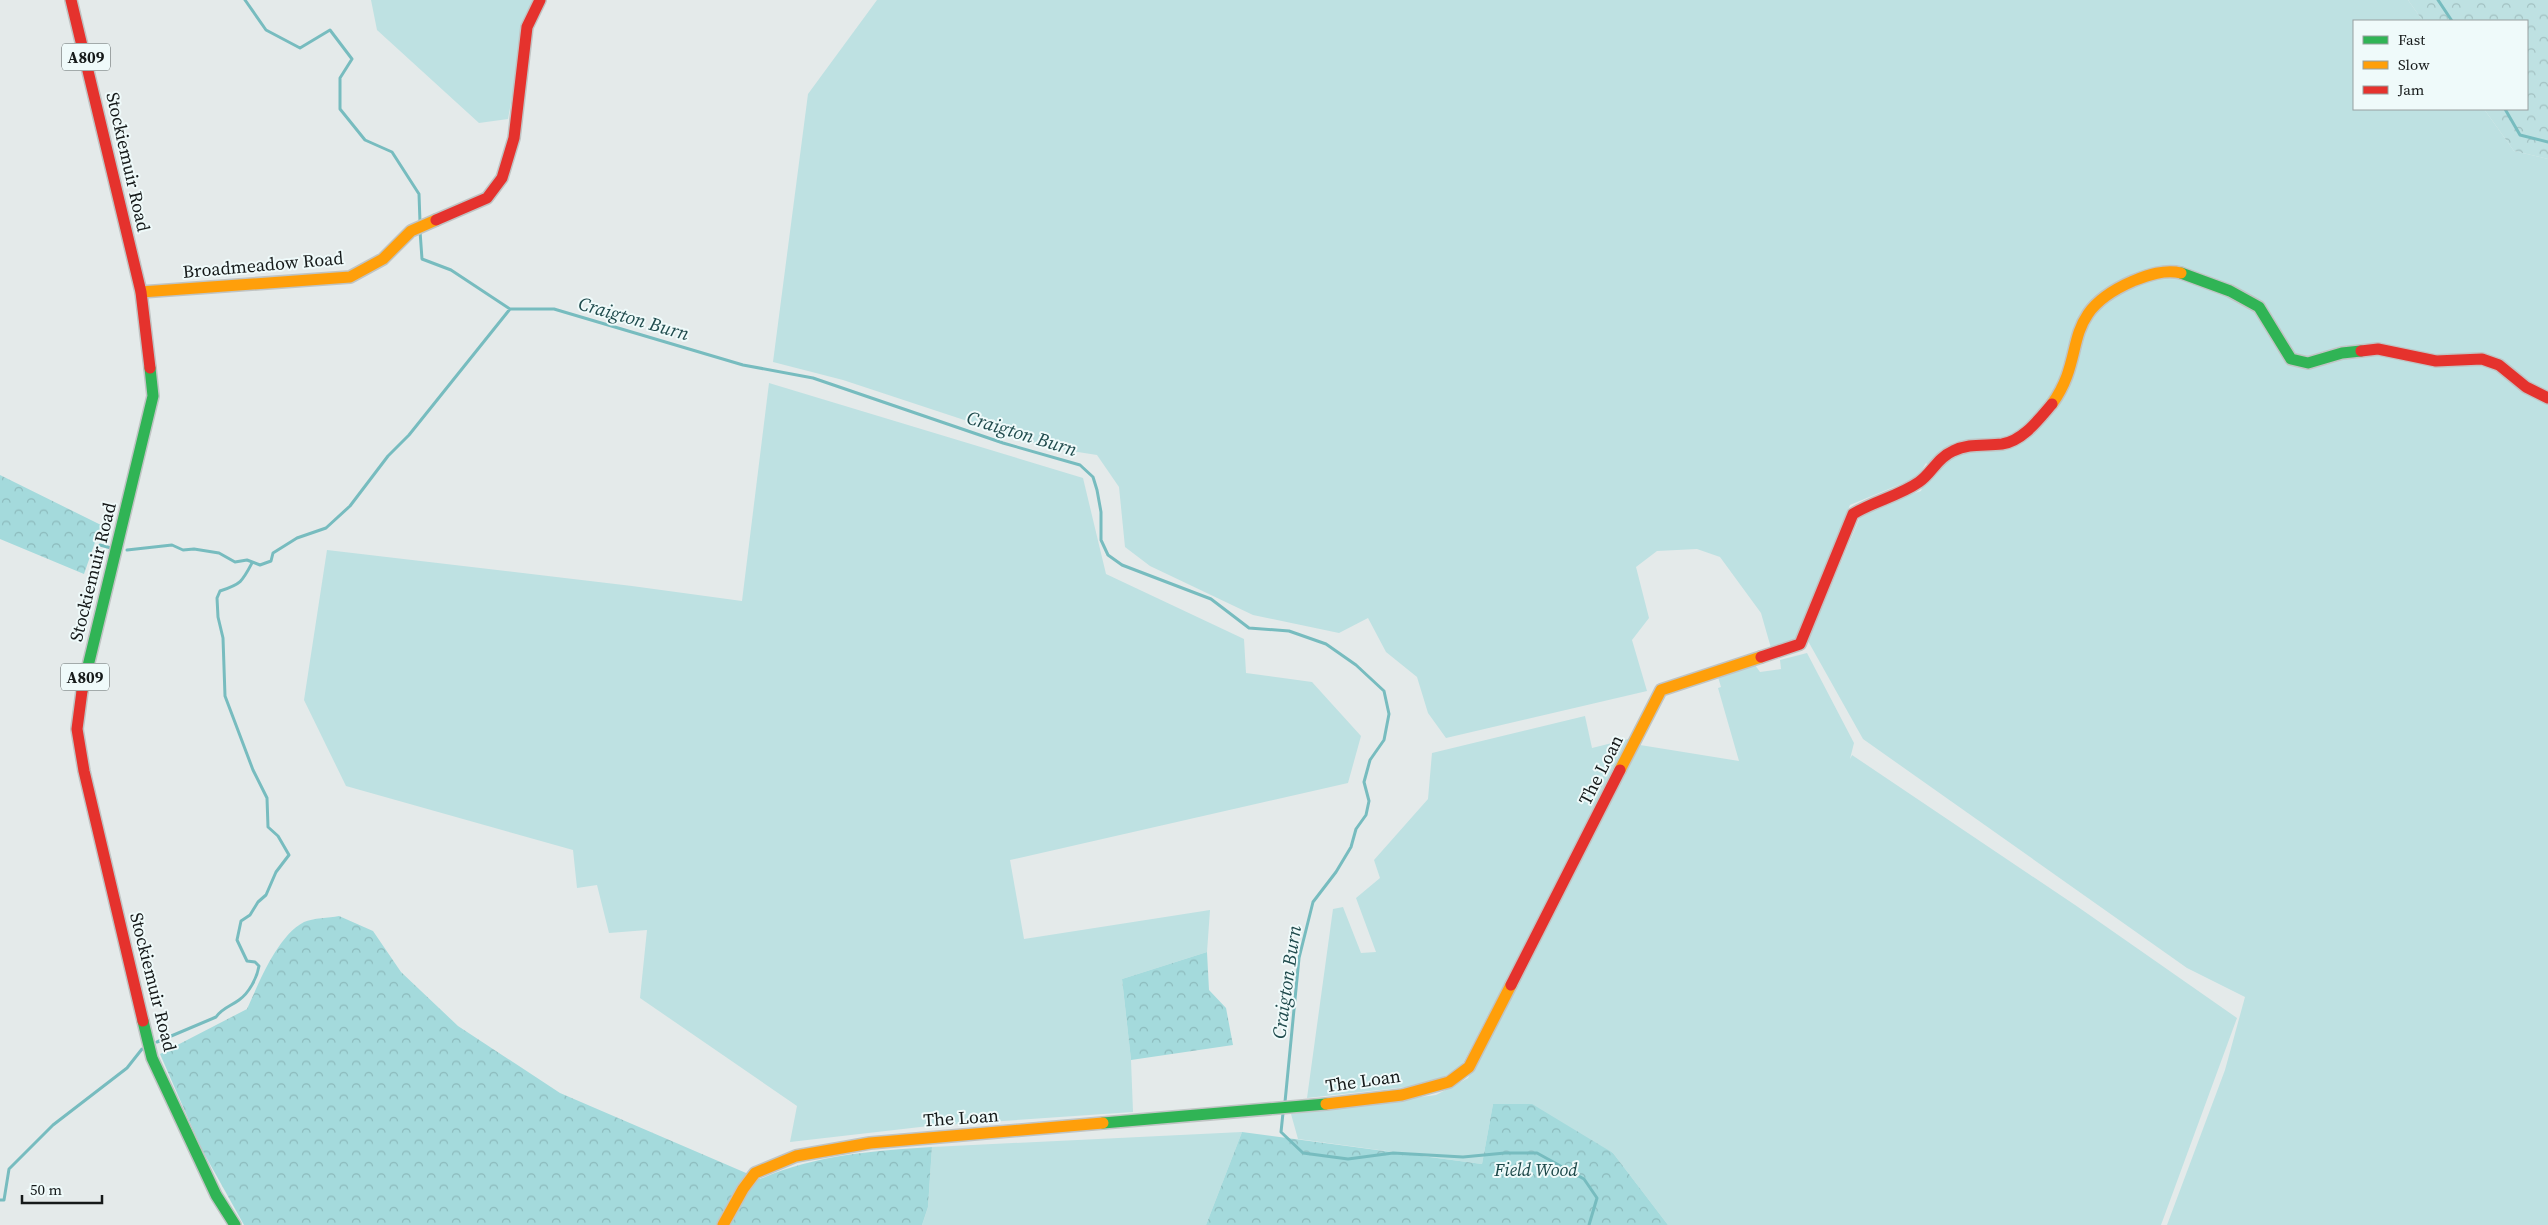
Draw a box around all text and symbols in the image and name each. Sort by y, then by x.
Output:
legend [2353,20,2528,110]
text: Fast [2398,29,2425,50]
road number: A809 [62,44,110,70]
text: Slow [2398,54,2430,75]
text: Jam [2397,79,2425,100]
street label: Stockiemuir Road [100,90,157,234]
street label: Broadmeadow Road [182,245,344,284]
water label: Craigton Burn [576,290,693,346]
water label: Craigton Burn [964,404,1081,462]
street label: Stockiemuir Road [63,500,122,644]
road number: A809 [61,664,109,690]
street label: The Loan [1572,730,1629,809]
street label: Stockiemuir Road [124,910,183,1054]
water label: Craigton Burn [1265,923,1307,1040]
street label: The Loan [1324,1063,1402,1098]
street label: The Loan [922,1102,1000,1133]
park label: Field Wood [1493,1157,1578,1182]
scale bar [22,1172,102,1204]
text: 50 m [30,1179,62,1200]

